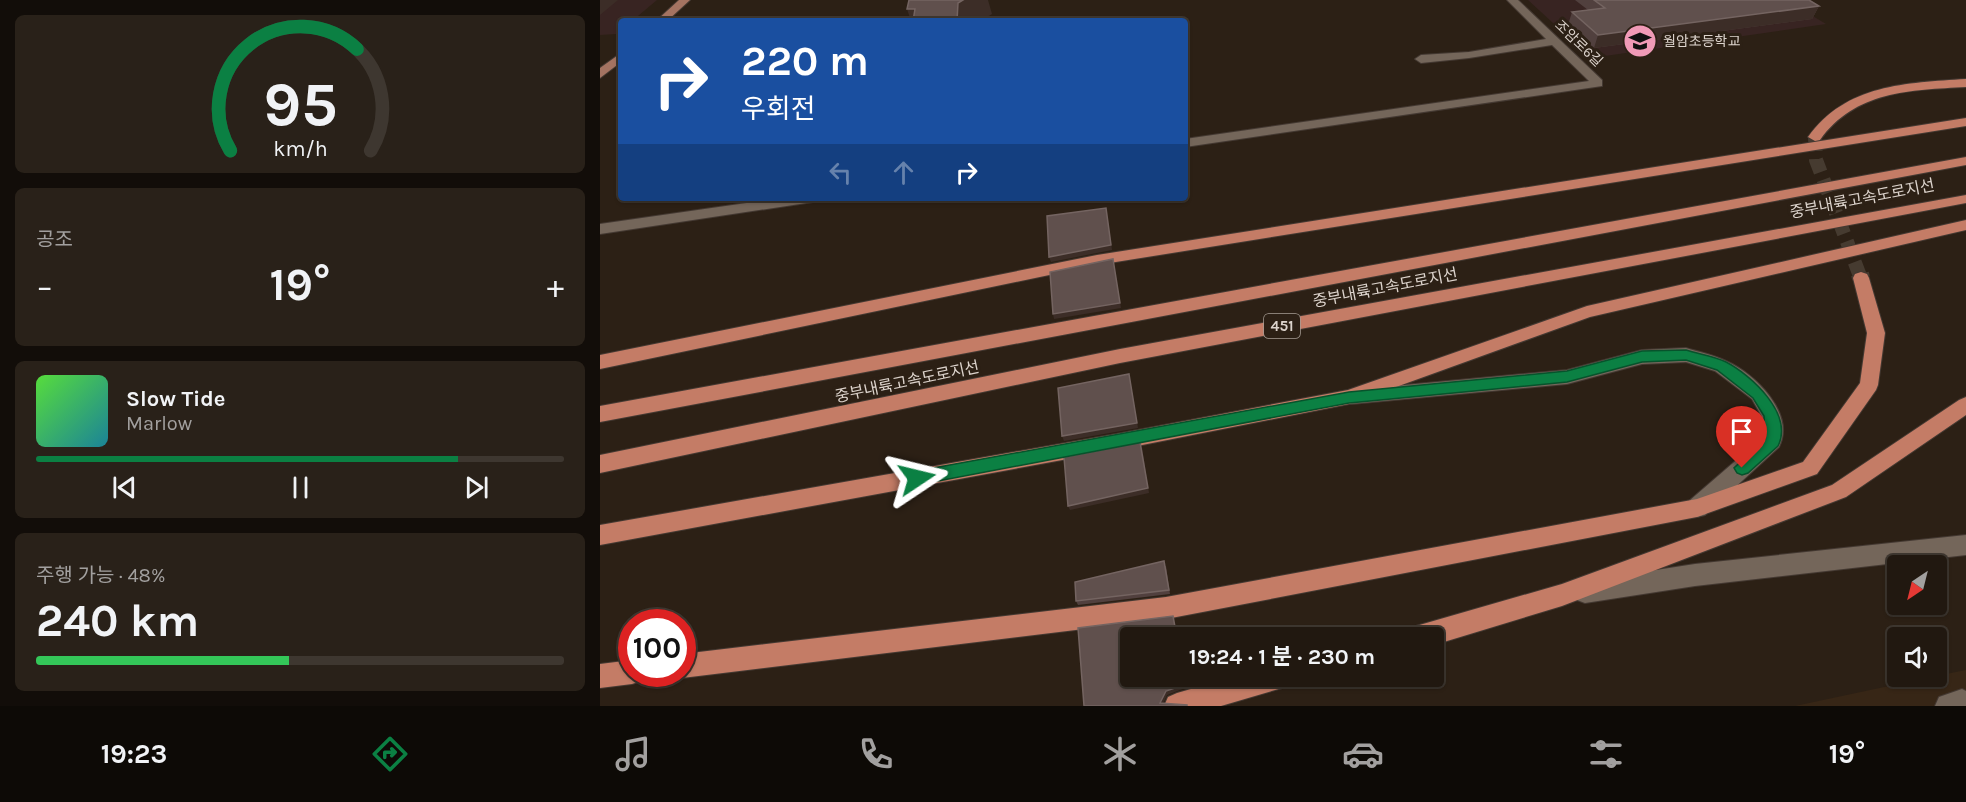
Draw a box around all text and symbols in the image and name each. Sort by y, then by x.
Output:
street label: 조암로6길 [1551,17,1606,70]
school or university icon: 월암초등학교 [1622,23,1658,59]
place label: 월암초등학교 [1663,33,1740,50]
text: 220 m [741,36,869,86]
icon: right [642,42,720,120]
text: 95 [263,68,337,141]
text: 우회전 [741,93,816,125]
text: km/h [273,136,327,161]
icon: left [824,156,857,189]
icon: ahead [887,156,920,189]
icon: right [950,156,983,189]
street label: 중부내륙고속도로지선 [1788,175,1936,222]
text: 공조 [36,228,73,251]
text: 19° [270,259,330,311]
street label: 중부내륙고속도로지선 [1311,264,1459,311]
text: − [36,267,53,305]
text: + [547,267,564,305]
road number: 451 [1264,314,1300,338]
street label: 중부내륙고속도로지선 [833,357,981,406]
text: Slow Tide [126,386,226,412]
pin [1716,406,1767,468]
text: Marlow [126,412,192,435]
icon: arrive [1725,415,1758,448]
position arrow [885,446,949,510]
icon: previous [108,471,141,504]
icon: pause [284,471,317,504]
icon: next [460,471,493,504]
north arrow [1887,555,1947,615]
map controls [1887,555,1947,687]
text: 주행 가능 · 48% [36,564,165,587]
text: 240 km [36,595,199,647]
speed limit sign: 100 [618,609,696,687]
button: sound [1887,627,1947,687]
text: 19:24 · 1 분 · 230 m [1189,644,1375,670]
icon: directions [369,733,411,775]
icon: music [612,733,654,775]
icon: phone [855,733,897,775]
icon: climate [1099,733,1141,775]
icon: car [1342,733,1384,775]
icon: filters [1585,733,1627,775]
text: 19:23 [101,738,167,770]
text: 19° [1829,738,1865,770]

